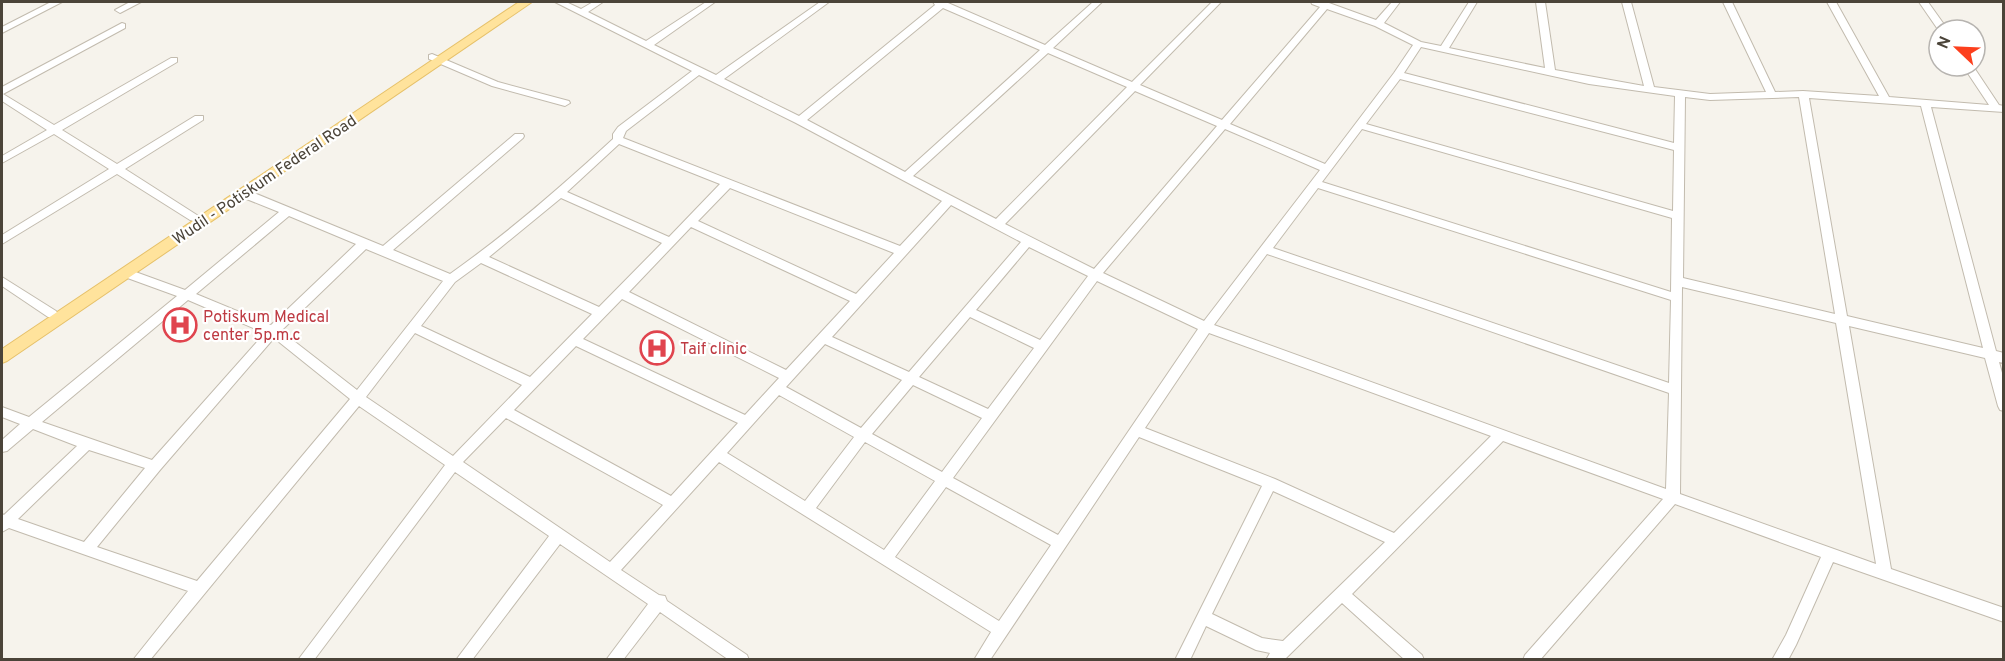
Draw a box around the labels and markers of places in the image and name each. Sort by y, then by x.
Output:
hospital icon: Potiskum Medical center 5p.m.c [162,307,198,343]
place label: Potiskum Medical center 5p.m.c [203,308,329,346]
hospital icon: Taif clinic [639,330,675,366]
place label: Taif clinic [680,340,747,360]

